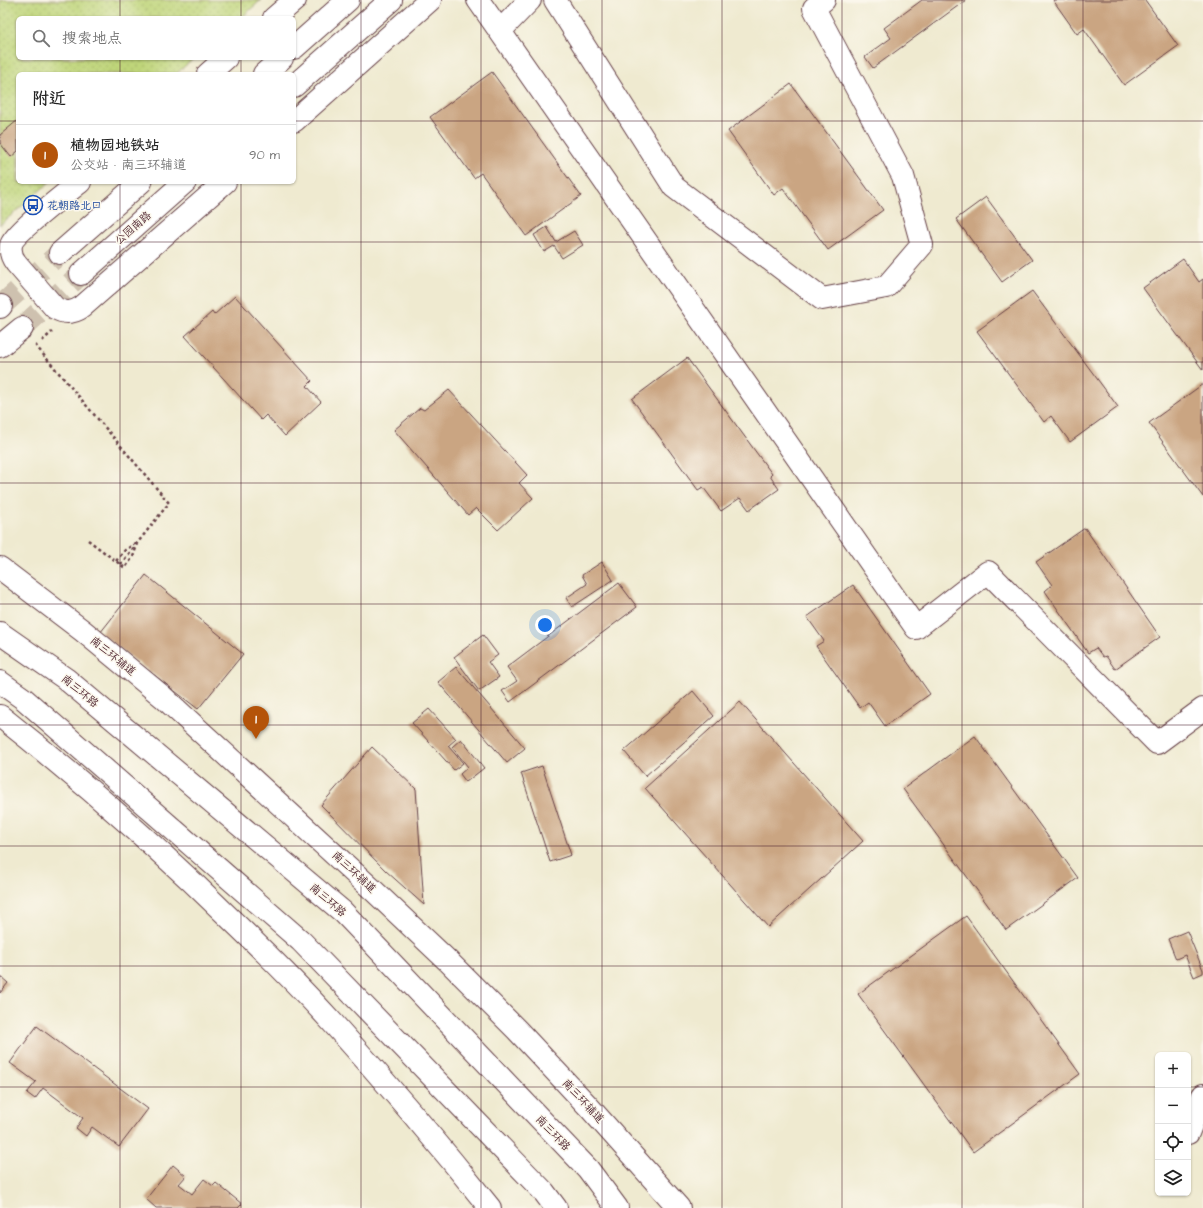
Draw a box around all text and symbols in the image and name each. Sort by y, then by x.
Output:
search box [16,16,296,60]
icon: search [30,27,52,49]
text: 搜索地点 [62,28,122,49]
text: 附近 [32,87,66,111]
text: 植物园地铁站 [70,135,160,156]
text: 1 [44,146,46,164]
text: 90 m [249,146,280,164]
text: 公交站 · 南三环辅道 [70,156,186,174]
bus stop icon: 花朝路北口 [22,194,44,216]
place label: 花朝路北口 [47,198,102,213]
street label: 公园南路 [111,208,155,248]
your location [535,615,555,635]
street label: 南三环辅道 [87,633,139,679]
street label: 南三环路 [58,671,102,711]
pin: 1 [243,706,269,739]
street label: 南三环辅道 [329,848,379,896]
street label: 南三环路 [306,880,350,920]
map controls [1155,1052,1191,1196]
button: + [1155,1052,1191,1088]
street label: 南三环辅道 [559,1076,607,1126]
button: − [1155,1088,1191,1124]
street label: 南三环路 [532,1112,574,1154]
button: locate [1155,1124,1191,1160]
button: layers [1155,1160,1191,1196]

